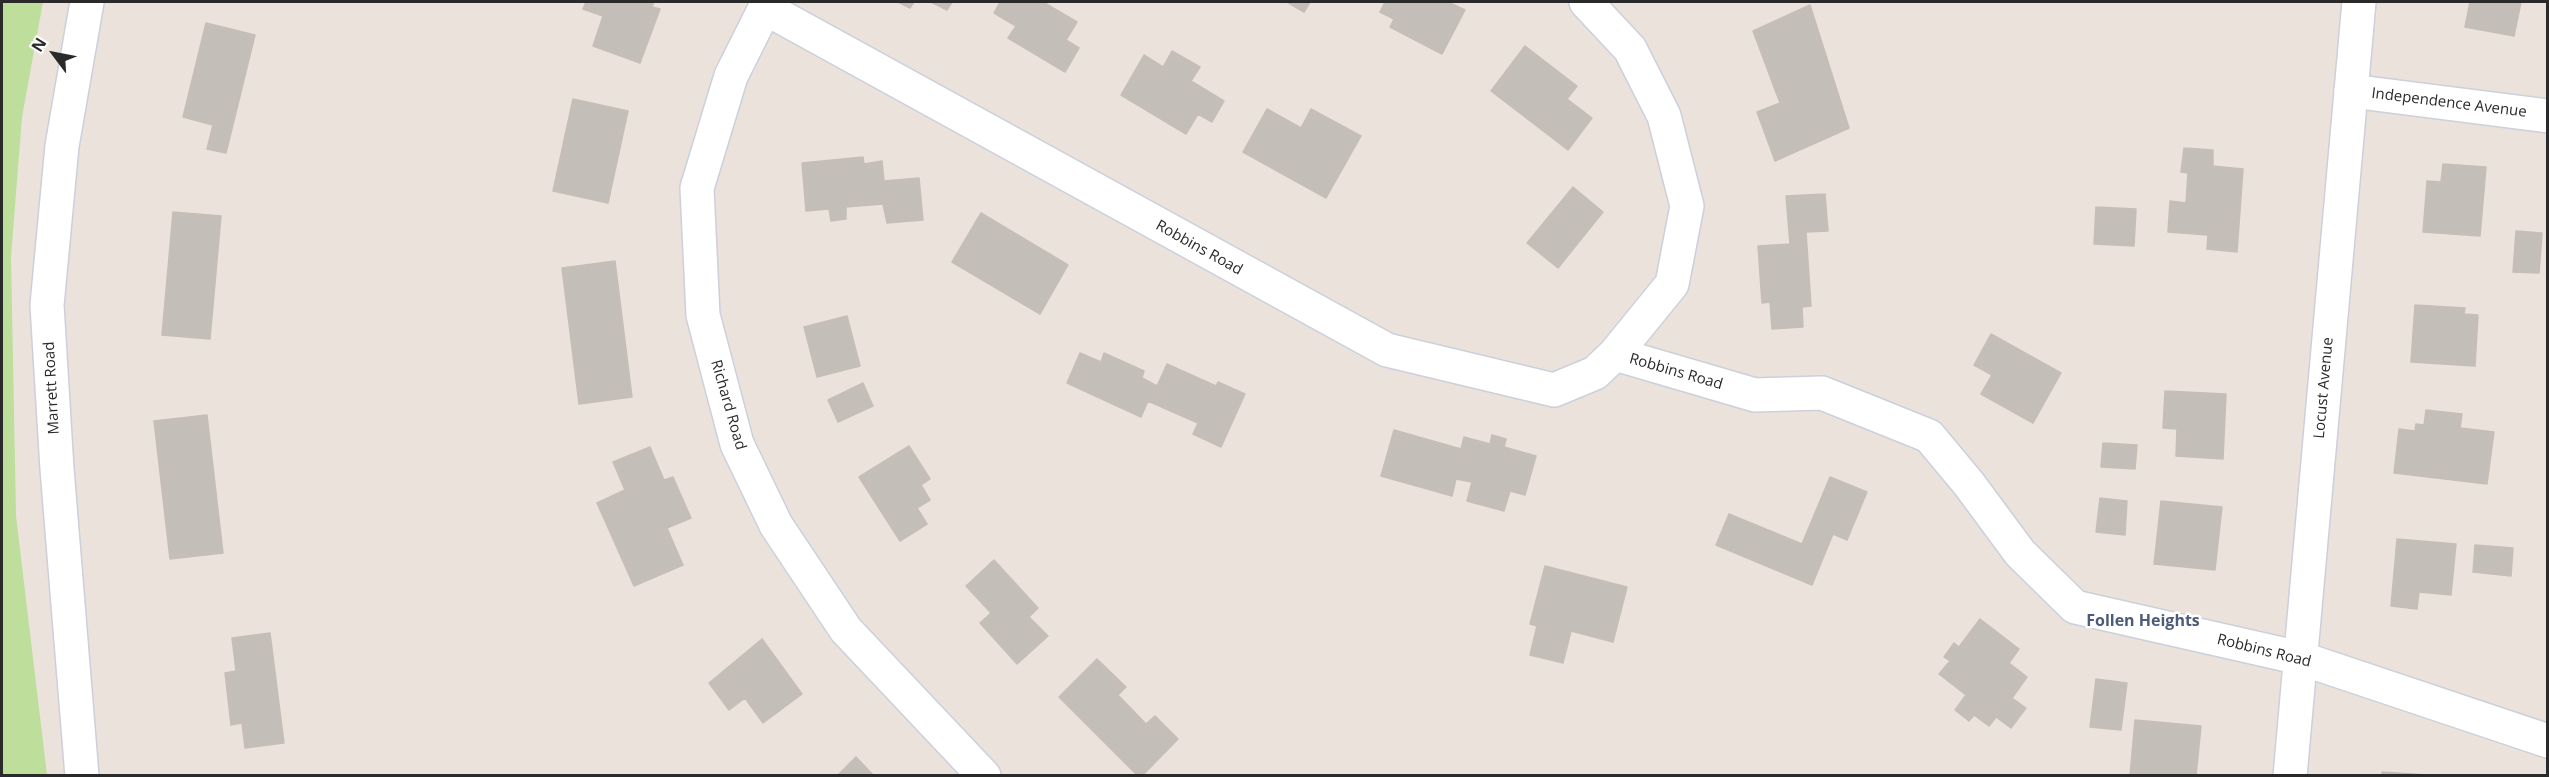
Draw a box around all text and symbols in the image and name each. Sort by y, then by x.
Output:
north arrow [24,24,84,84]
text: N [26,33,52,56]
street label: Independence Avenue [2370,85,2528,121]
street label: Robbins Road [1152,217,1246,279]
street label: Locust Avenue [2311,336,2337,440]
street label: Marrett Road [41,341,63,435]
street label: Robbins Road [1627,350,1725,394]
street label: Richard Road [707,358,749,452]
district label: Follen Heights [2086,611,2200,631]
street label: Robbins Road [2215,631,2313,671]

